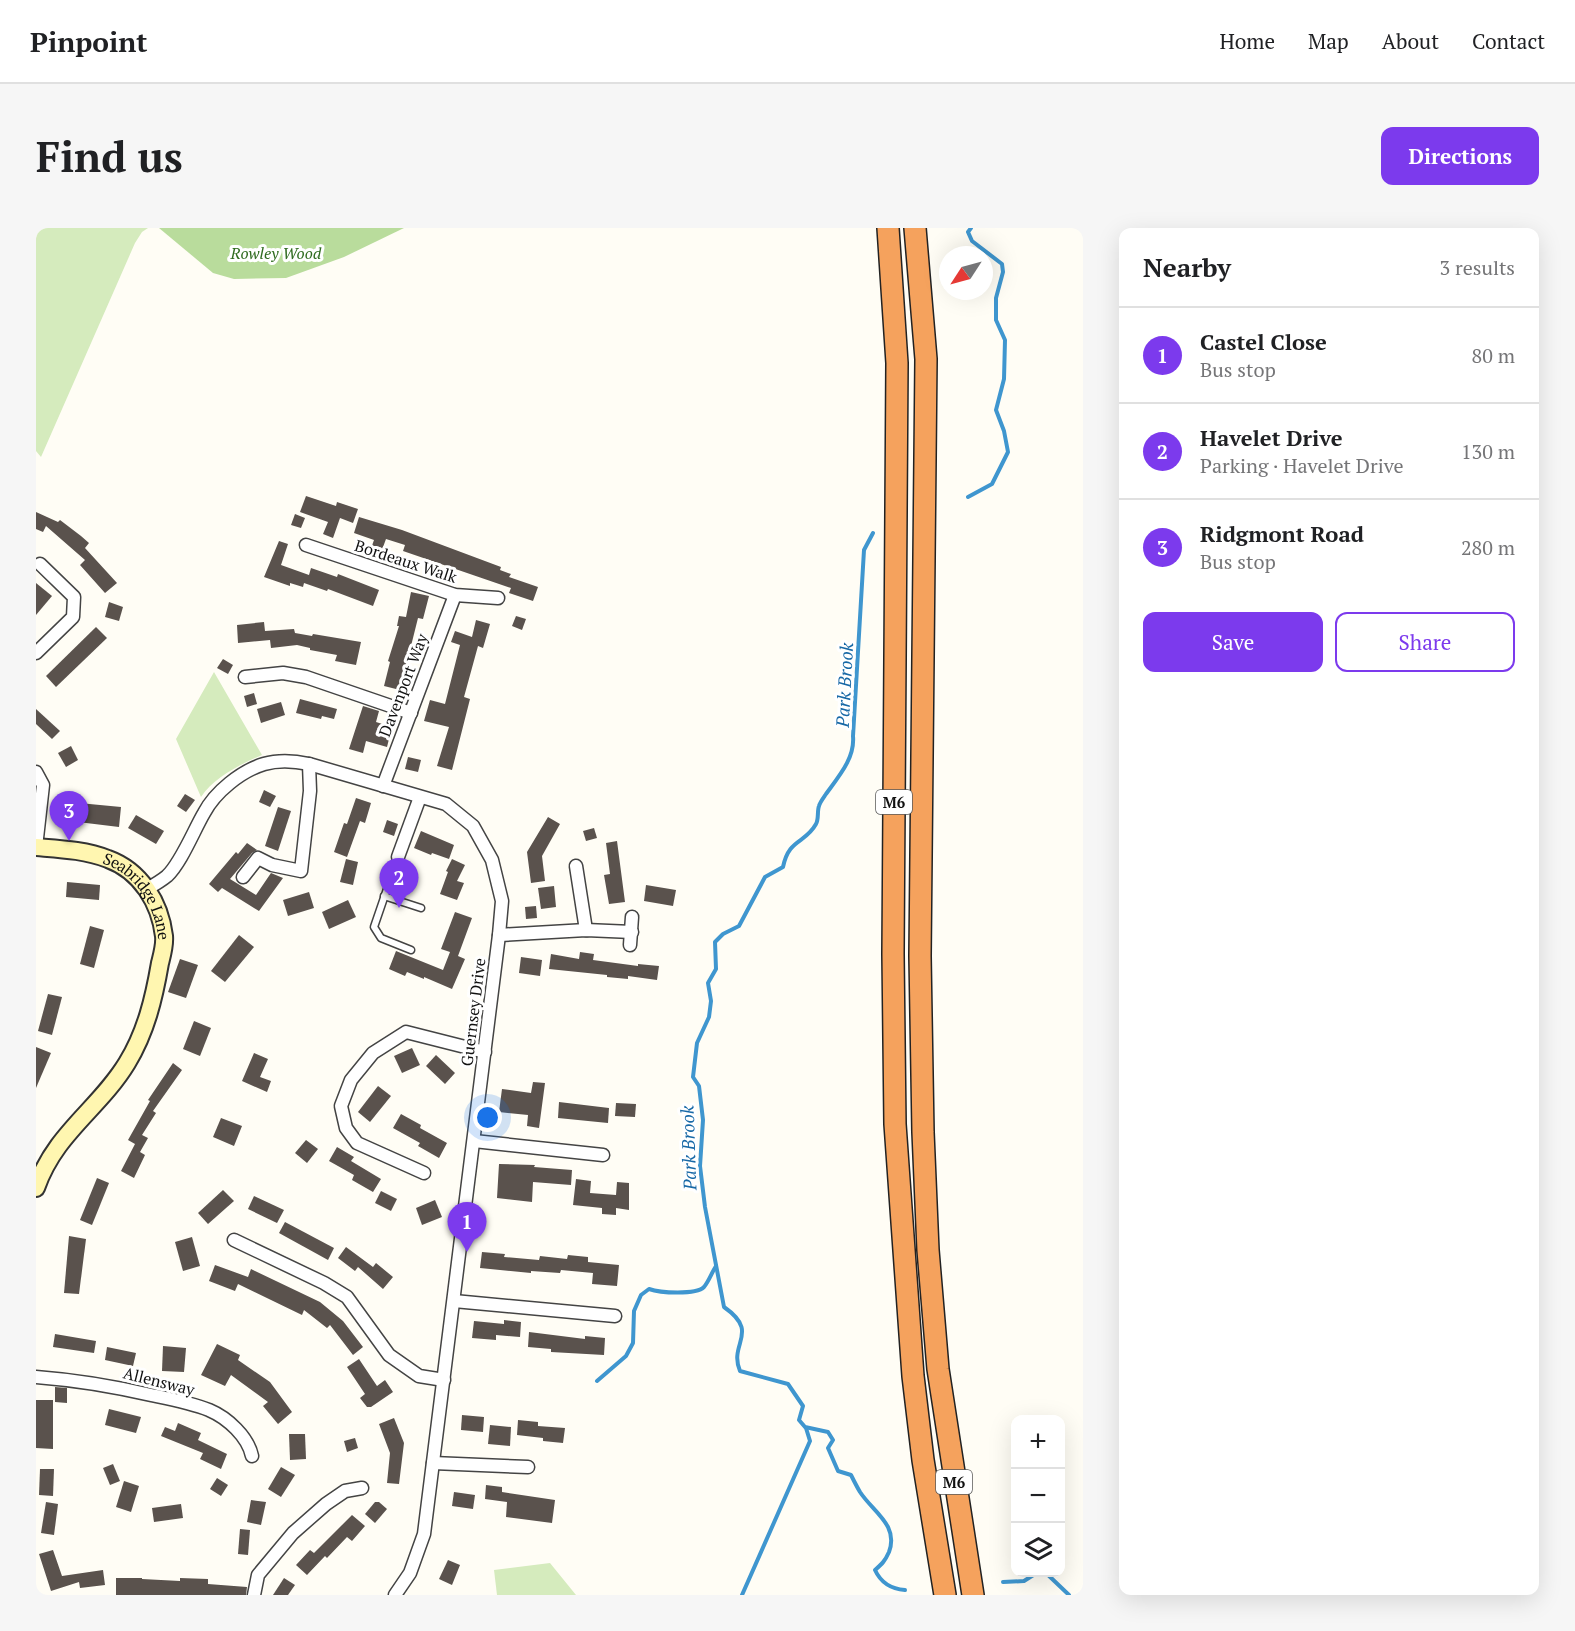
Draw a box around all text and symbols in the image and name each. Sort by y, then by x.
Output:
text: Pinpoint [30,23,147,60]
text: Home [1219,27,1275,55]
text: Map [1308,27,1349,55]
text: About [1382,27,1439,55]
text: Contact [1472,27,1545,55]
button: Directions [1381,127,1539,185]
text: Find us [36,128,183,184]
park label: Rowley Wood [230,242,322,264]
north arrow [939,246,993,300]
text: Nearby [1143,250,1231,284]
text: 3 results [1440,254,1515,281]
text: Castel Close [1200,327,1327,356]
text: 1 [1157,342,1168,369]
text: 80 m [1472,342,1515,369]
text: Bus stop [1200,356,1276,383]
text: Havelet Drive [1200,423,1343,452]
text: 2 [1157,438,1168,465]
text: 130 m [1461,438,1515,465]
text: Parking · Havelet Drive [1200,452,1404,479]
text: Ridgmont Road [1200,519,1364,548]
street label: Bordeaux Walk [352,534,461,588]
text: 3 [1157,534,1168,561]
text: 280 m [1461,534,1515,561]
text: Bus stop [1200,548,1276,575]
button: Save [1143,612,1323,672]
button: Share [1335,612,1515,672]
street label: Davenport Way [373,629,433,740]
water label: Park Brook [830,642,858,729]
road number: M6 [876,790,912,814]
pin: 3 [50,792,88,841]
street label: Seabridge Lane [100,847,175,941]
pin: 2 [380,858,418,908]
street label: Guernsey Drive [455,957,491,1067]
your location [473,1103,502,1132]
water label: Park Brook [675,1105,702,1192]
pin: 1 [448,1202,486,1252]
street label: Allensway [121,1362,198,1401]
map controls [1011,1415,1065,1577]
button: + [1011,1415,1065,1469]
button: − [1011,1469,1065,1523]
road number: M6 [936,1470,972,1494]
button: layers [1011,1523,1065,1577]

